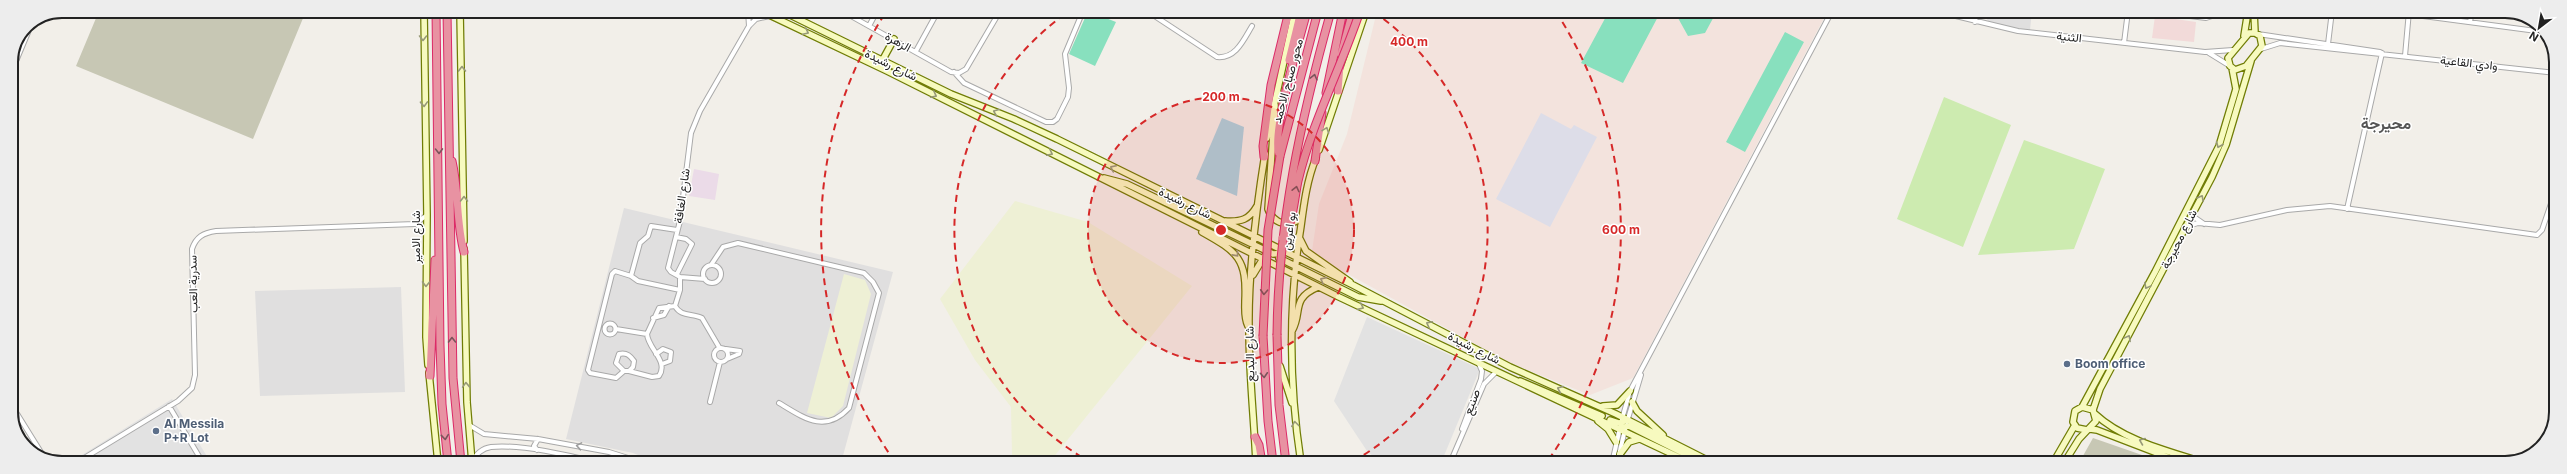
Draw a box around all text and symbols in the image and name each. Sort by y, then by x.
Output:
north arrow [2519,8,2559,48]
one-way arrow [801,27,809,35]
street label: الزهرة [882,28,914,56]
street label: الثنية [2056,28,2082,45]
text: N [2527,28,2541,45]
text: 400 m [1390,34,1428,49]
one-way arrow [419,35,427,41]
street label: محور صباح الاحمد [1269,37,1308,125]
street label: شارع رشيدة [862,45,920,85]
street label: وادي القاعية [2439,52,2499,76]
one-way arrow [458,66,466,72]
one-way arrow [1309,73,1317,80]
text: 200 m [1202,89,1240,104]
one-way arrow [930,90,937,98]
one-way arrow [420,101,429,107]
one-way arrow [993,108,1000,116]
district label: محيرجة [2361,113,2412,134]
one-way arrow [1321,126,1330,133]
one-way arrow [2216,141,2224,149]
one-way arrow [435,148,443,154]
one-way arrow [1046,148,1054,156]
one-way arrow [1110,165,1117,173]
street label: شارع الغافة [670,167,695,225]
street label: شارع رشيدة [1156,183,1214,223]
one-way arrow [1292,186,1300,192]
one-way arrow [2196,194,2203,202]
one-way arrow [460,196,468,202]
street label: شارع محيرجة [2157,206,2202,272]
street label: شارع الامير [408,211,425,264]
street label: بو اعرين [1278,211,1300,251]
text: 600 m [1602,222,1640,237]
centre of rings [1214,223,1228,237]
one-way arrow [1231,250,1238,257]
street label: سدرية العب [184,255,202,313]
one-way arrow [1320,277,1327,284]
one-way arrow [422,281,430,287]
one-way arrow [2145,282,2152,289]
one-way arrow [1259,289,1268,295]
one-way arrow [1357,302,1365,310]
one-way arrow [1426,322,1433,329]
street label: شارع البديع [1242,326,1259,382]
street label: شارع رشيدة [1445,328,1503,369]
one-way arrow [2123,334,2130,342]
one-way arrow [448,337,456,343]
place label: Boom office [2075,356,2145,371]
marker: Boom office [2062,359,2072,369]
one-way arrow [1260,372,1269,378]
one-way arrow [462,382,471,388]
one-way arrow [1556,386,1564,394]
street label: صنيع [1460,387,1485,418]
place label: Al Messila P+R Lot [164,416,224,445]
one-way arrow [1291,421,1300,427]
marker: Al Messila P+R Lot [151,426,161,436]
one-way arrow [441,434,450,440]
one-way arrow [2139,437,2146,445]
one-way arrow [576,442,583,451]

